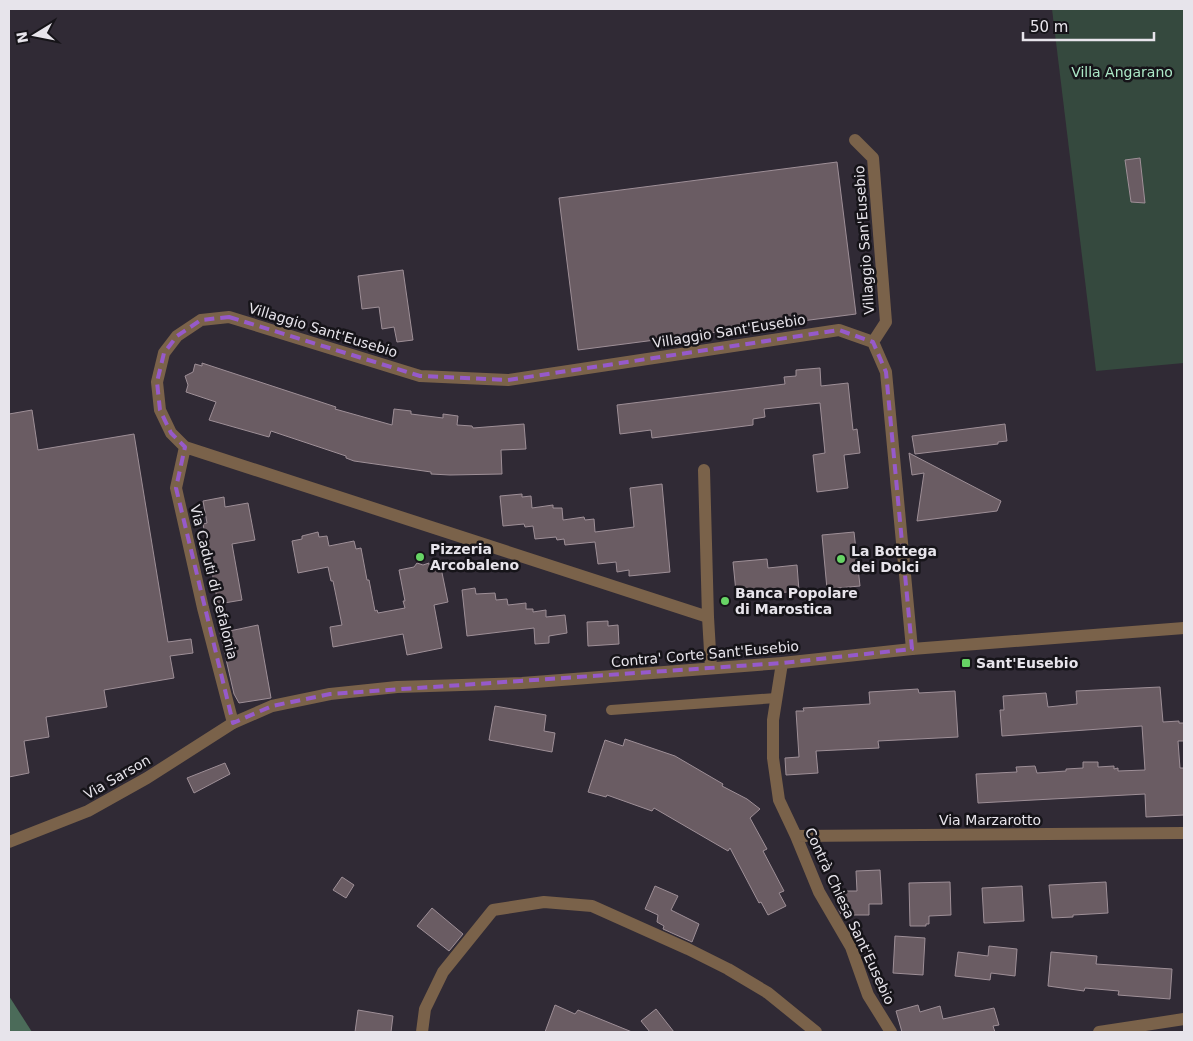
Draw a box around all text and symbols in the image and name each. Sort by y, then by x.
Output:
north arrow [10,10,60,60]
scale bar [1023,10,1154,42]
text: 50 m [1030,18,1068,36]
text: N [13,30,31,44]
park label: Villa Angarano [1071,64,1173,80]
street label: Villaggio San'Eusebio [851,165,877,315]
street label: Villaggio Sant'Eusebio [247,300,399,360]
street label: Villaggio Sant'Eusebio [651,311,807,351]
street label: Via Caduti di Cefalonia [187,503,241,661]
place label: Pizzeria Arcobaleno [430,541,519,573]
place label: La Bottega dei Dolci [851,543,937,575]
marker: Pizzeria Arcobaleno [414,551,426,563]
marker: La Bottega dei Dolci [835,553,847,565]
place label: Banca Popolare di Marostica [735,585,858,617]
marker: Banca Popolare di Marostica [719,595,731,607]
street label: Contra' Corte Sant'Eusebio [610,638,800,670]
place label: Sant'Eusebio [976,655,1079,671]
marker: Sant'Eusebio [960,657,972,669]
street label: Via Sarson [81,752,153,802]
street label: Via Marzarotto [939,812,1041,828]
street label: Contrà Chiesa Sant'Eusebio [802,825,898,1007]

